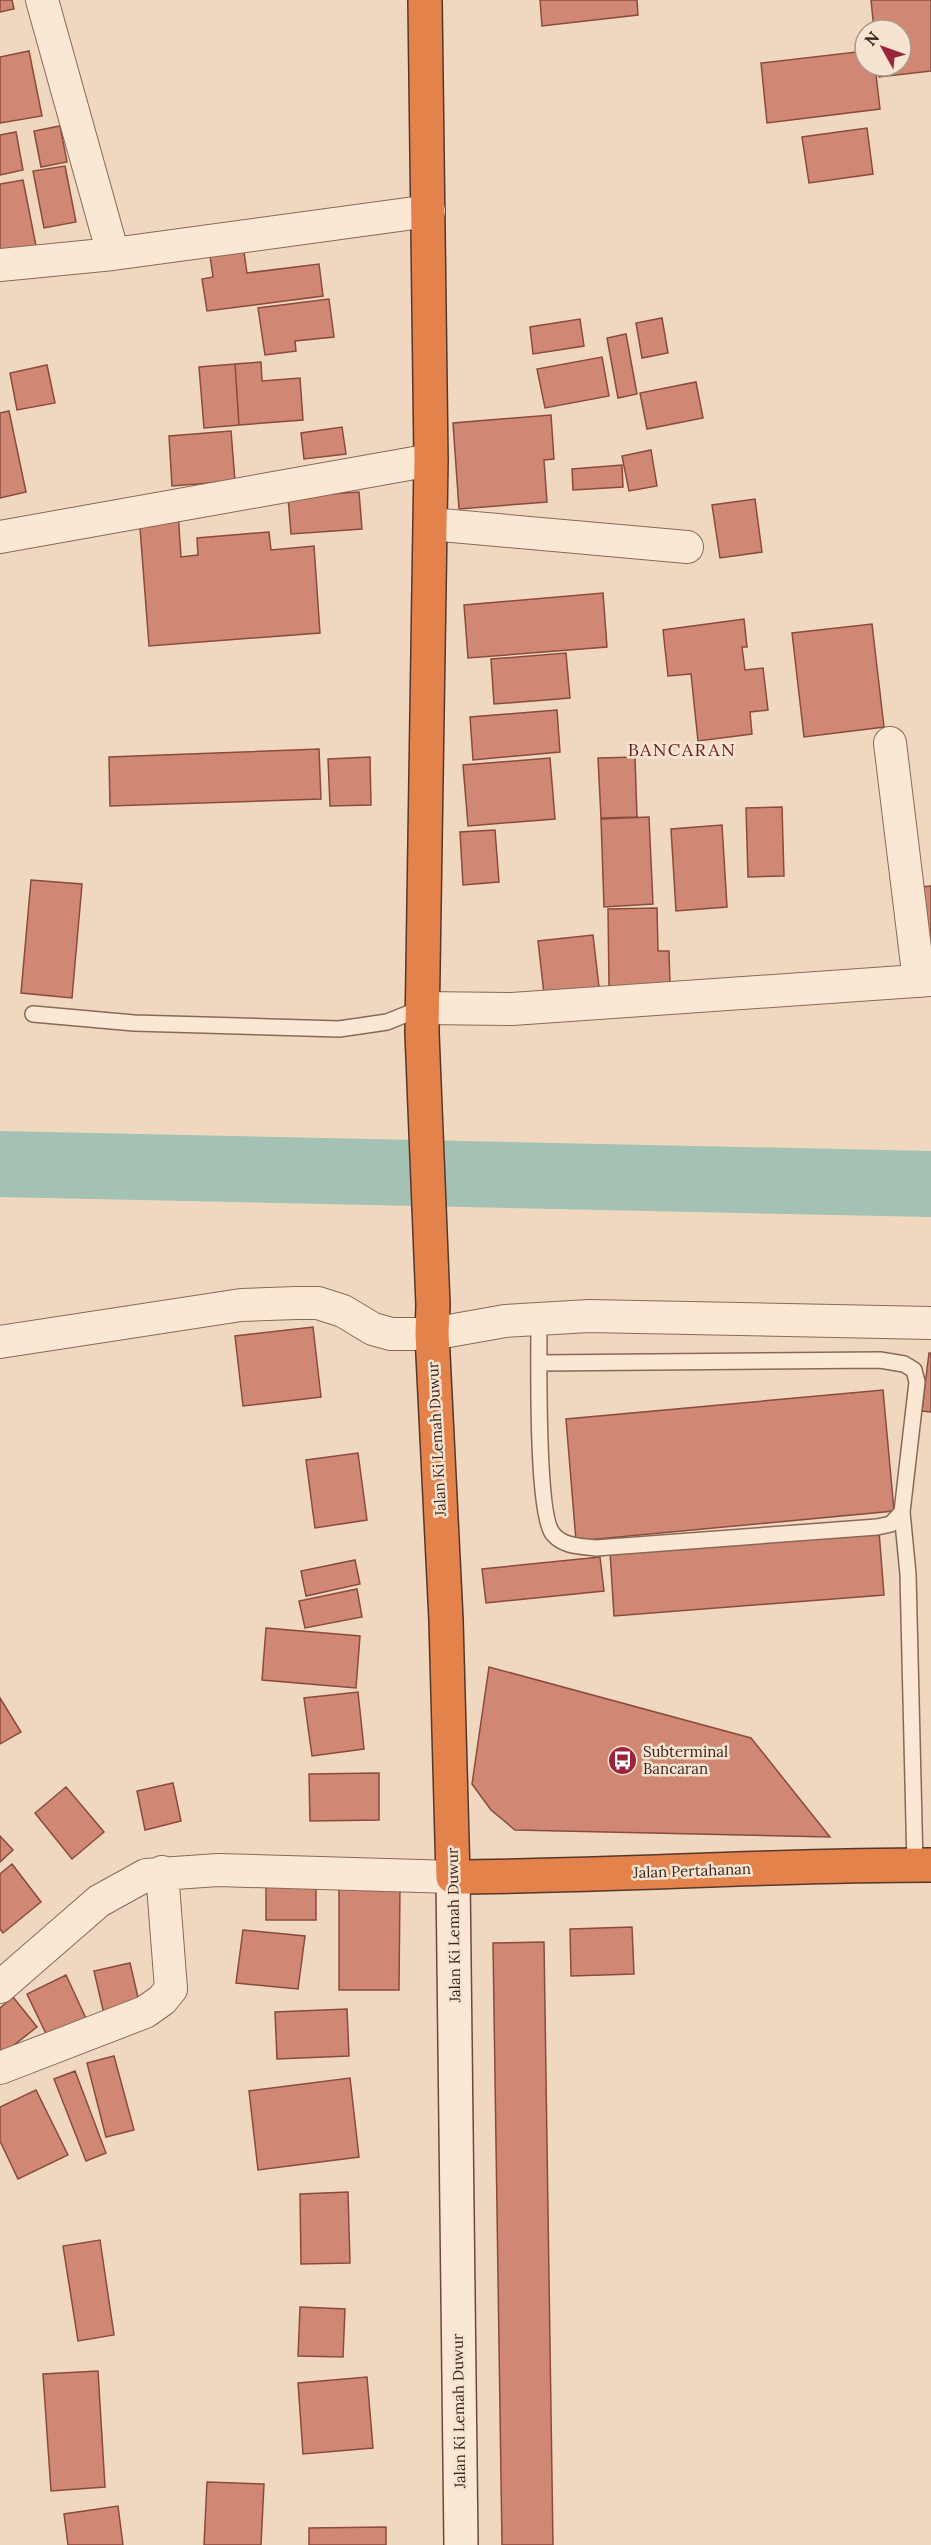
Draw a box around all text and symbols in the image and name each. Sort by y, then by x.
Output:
north arrow [853,18,913,78]
text: N [860,27,883,50]
district label: BANCARAN [628,738,736,761]
street label: Jalan Ki Lemah Duwur [423,1361,450,1518]
place label: Subterminal Bancaran [643,1742,728,1778]
bus stop icon: Subterminal Bancaran [606,1745,638,1777]
street label: Jalan Ki Lemah Duwur [443,1847,464,2004]
street label: Jalan Pertahanan [632,1859,751,1882]
street label: Jalan Ki Lemah Duwur [448,2333,469,2490]

